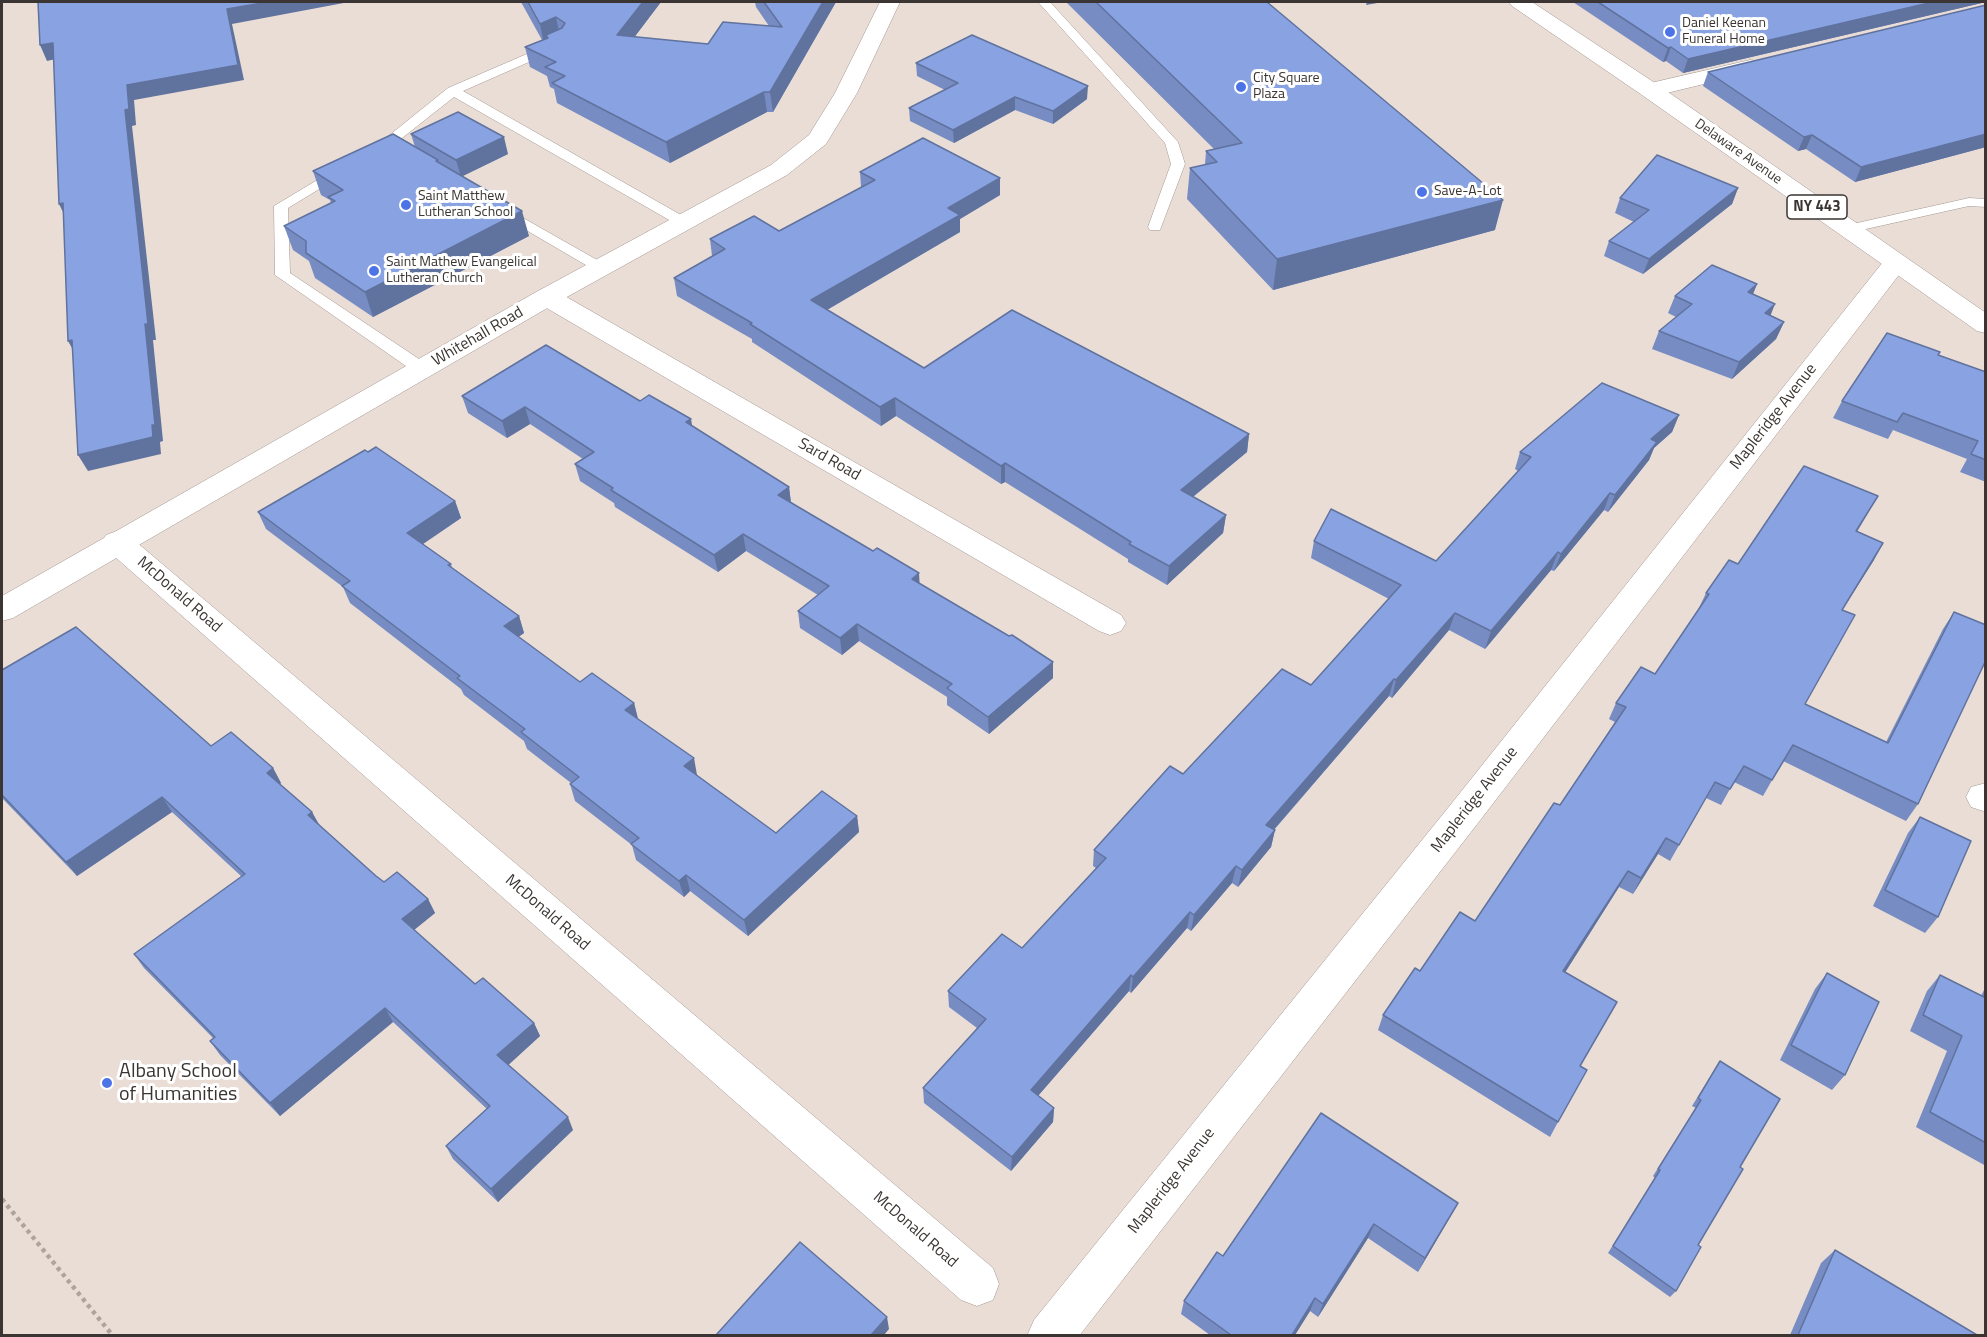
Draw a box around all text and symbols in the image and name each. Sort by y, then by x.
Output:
place label: Daniel Keenan Funeral Home [1682,16,1766,48]
marker: Daniel Keenan Funeral Home [1663,25,1677,39]
place label: City Square Plaza [1253,71,1320,104]
marker: City Square Plaza [1234,80,1248,94]
street label: Delaware Avenue [1691,116,1785,188]
place label: Save-A-Lot [1434,184,1501,200]
marker: Save-A-Lot [1415,185,1429,199]
place label: Saint Matthew Lutheran School [418,189,513,222]
road number: NY 443 [1787,195,1847,219]
marker: Saint Matthew Lutheran School [399,198,413,212]
place label: Saint Mathew Evangelical Lutheran Church [386,255,537,288]
marker: Saint Mathew Evangelical Lutheran Church [367,264,381,278]
street label: Whitehall Road [429,303,527,371]
street label: Mapleridge Avenue [1727,360,1821,474]
street label: Sard Road [794,435,864,485]
street label: McDonald Road [133,553,225,637]
street label: Mapleridge Avenue [1428,743,1522,857]
street label: McDonald Road [501,871,593,955]
place label: Albany School of Humanities [119,1060,237,1107]
marker: Albany School of Humanities [100,1076,114,1090]
street label: Mapleridge Avenue [1125,1124,1219,1238]
street label: McDonald Road [869,1188,961,1272]

